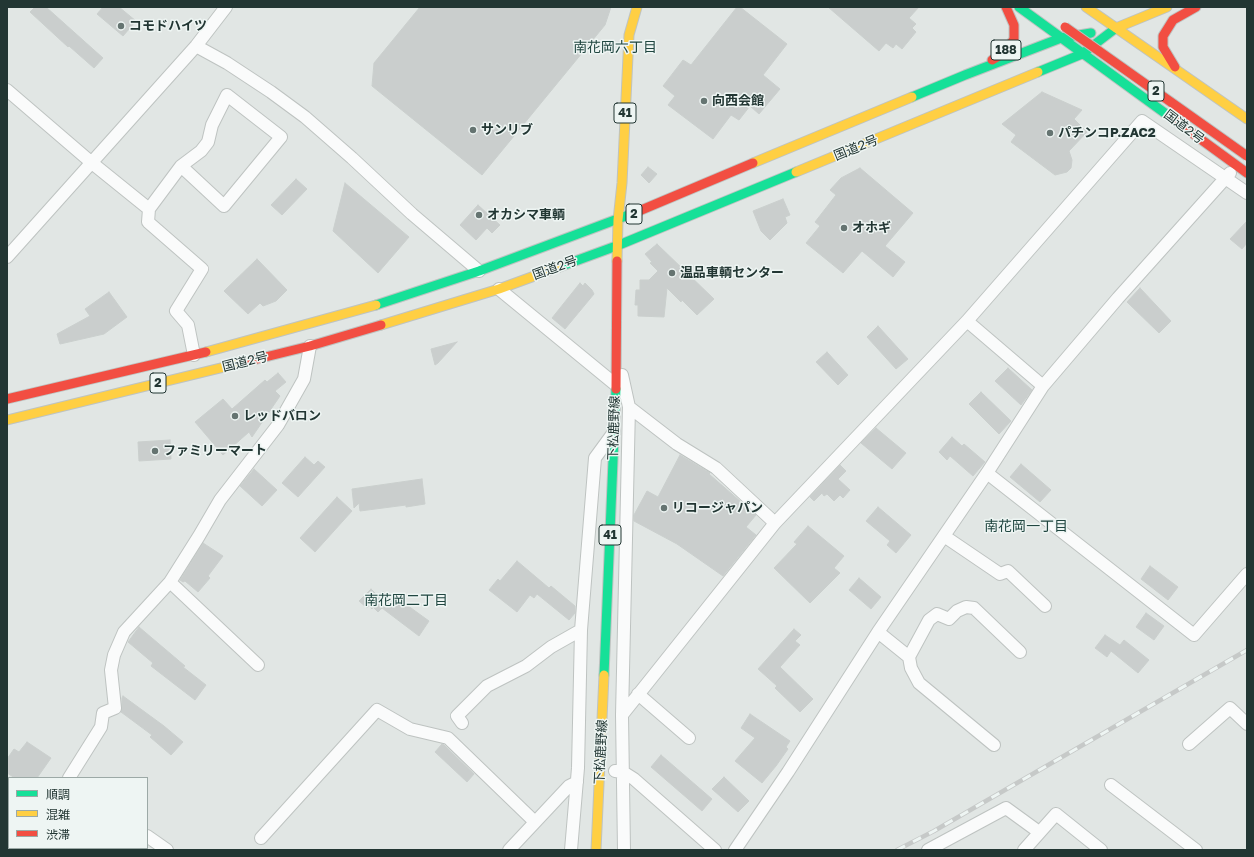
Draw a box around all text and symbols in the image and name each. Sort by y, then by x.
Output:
place label: コモドハイツ [129,18,207,34]
marker: コモドハイツ [116,21,126,31]
district label: 南花岡六丁目 [573,40,657,56]
road number: 188 [991,40,1021,60]
road number: 2 [1148,81,1164,101]
place label: 向西会館 [712,93,764,109]
marker: 向西会館 [699,96,709,106]
road number: 41 [614,103,636,123]
street label: 国道2号 [1161,107,1207,147]
place label: サンリブ [481,122,533,138]
marker: サンリブ [468,125,478,135]
place label: パチンコP.ZAC2 [1058,125,1156,141]
marker: パチンコP.ZAC2 [1045,128,1055,138]
street label: 国道2号 [832,132,880,164]
road number: 2 [626,204,642,224]
place label: オカシマ車輌 [487,207,565,223]
marker: オカシマ車輌 [474,210,484,220]
place label: オホギ [852,220,891,236]
marker: オホギ [839,223,849,233]
street label: 国道2号 [530,253,580,283]
place label: 温品車輌センター [680,265,784,281]
marker: 温品車輌センター [667,268,677,278]
street label: 国道2号 [221,349,269,375]
road number: 2 [150,373,166,393]
street label: 下松鹿野線 [605,395,623,461]
place label: レッドバロン [243,408,321,424]
marker: レッドバロン [230,411,240,421]
place label: ファミリーマート [163,443,267,459]
marker: ファミリーマート [150,446,160,456]
place label: リコージャパン [672,500,763,516]
marker: リコージャパン [659,503,669,513]
district label: 南花岡一丁目 [984,519,1068,535]
road number: 41 [599,525,621,545]
district label: 南花岡二丁目 [364,593,448,609]
street label: 下松鹿野線 [592,719,610,785]
legend [8,777,148,849]
text: 順調 [46,787,70,802]
text: 混雑 [46,807,70,822]
text: 渋滞 [46,827,70,842]

